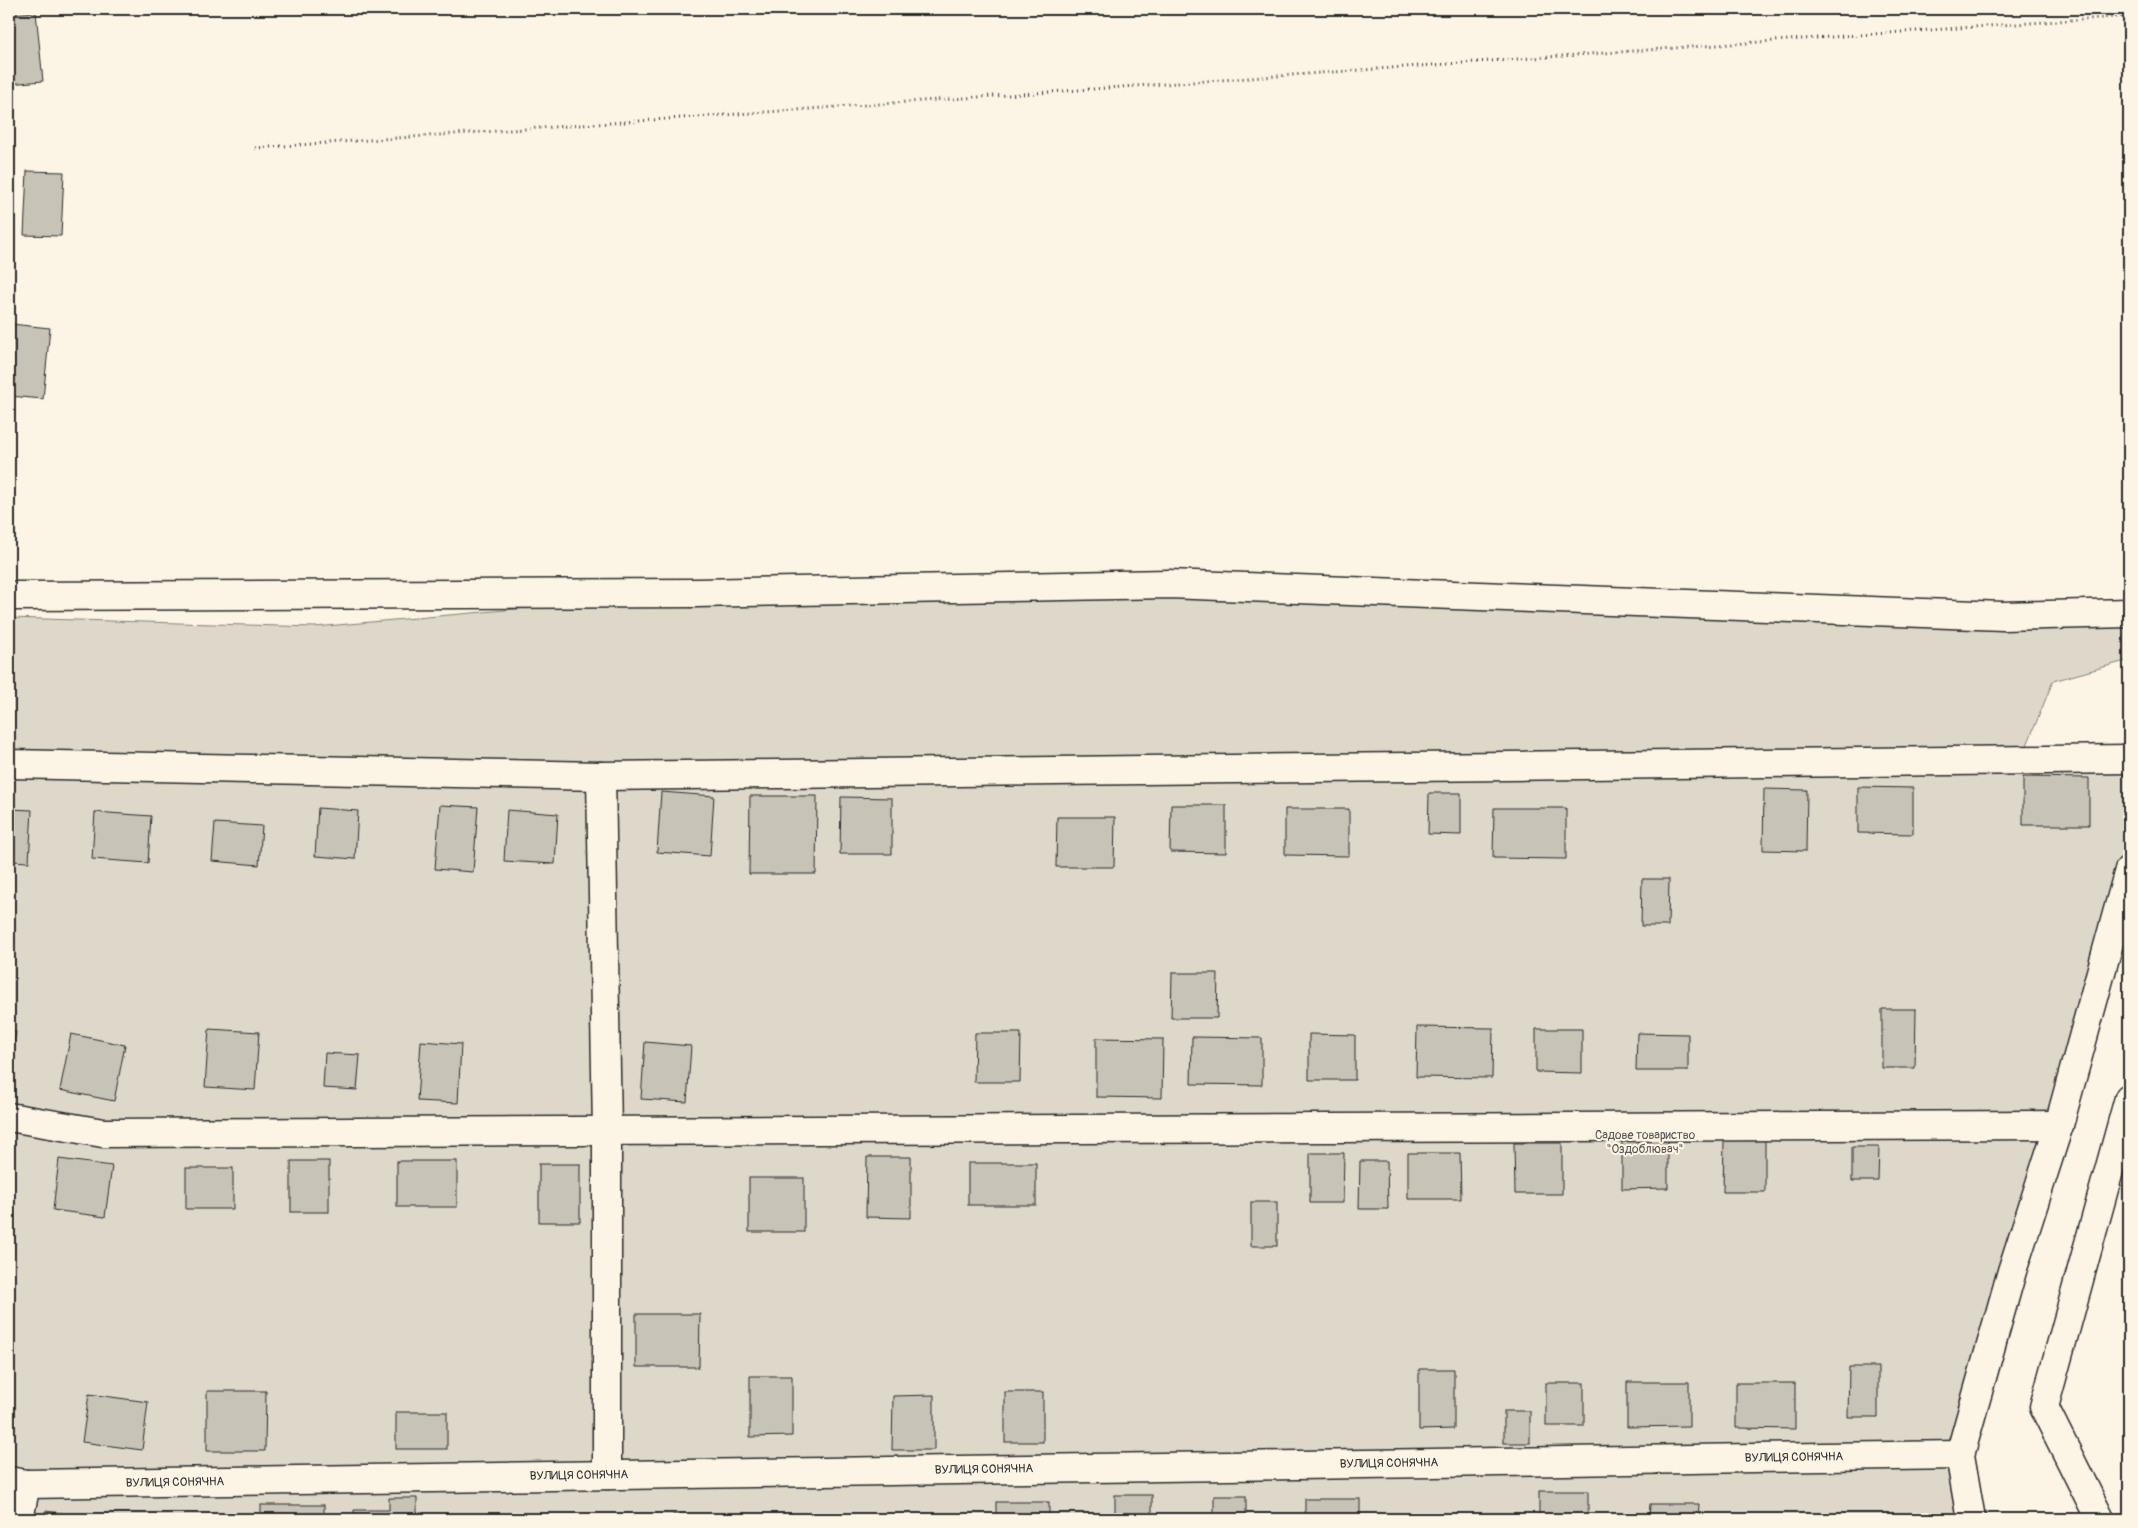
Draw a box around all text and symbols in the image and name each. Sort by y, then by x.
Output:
park label: Садове товариство "Оздоблювач" [1595,1128,1696,1157]
street label: ВУЛИЦЯ СОНЯЧНА [1745,1449,1844,1466]
street label: ВУЛИЦЯ СОНЯЧНА [1340,1455,1439,1472]
street label: ВУЛИЦЯ СОНЯЧНА [935,1461,1034,1478]
street label: ВУЛИЦЯ СОНЯЧНА [530,1467,629,1484]
street label: ВУЛИЦЯ СОНЯЧНА [126,1474,225,1491]

